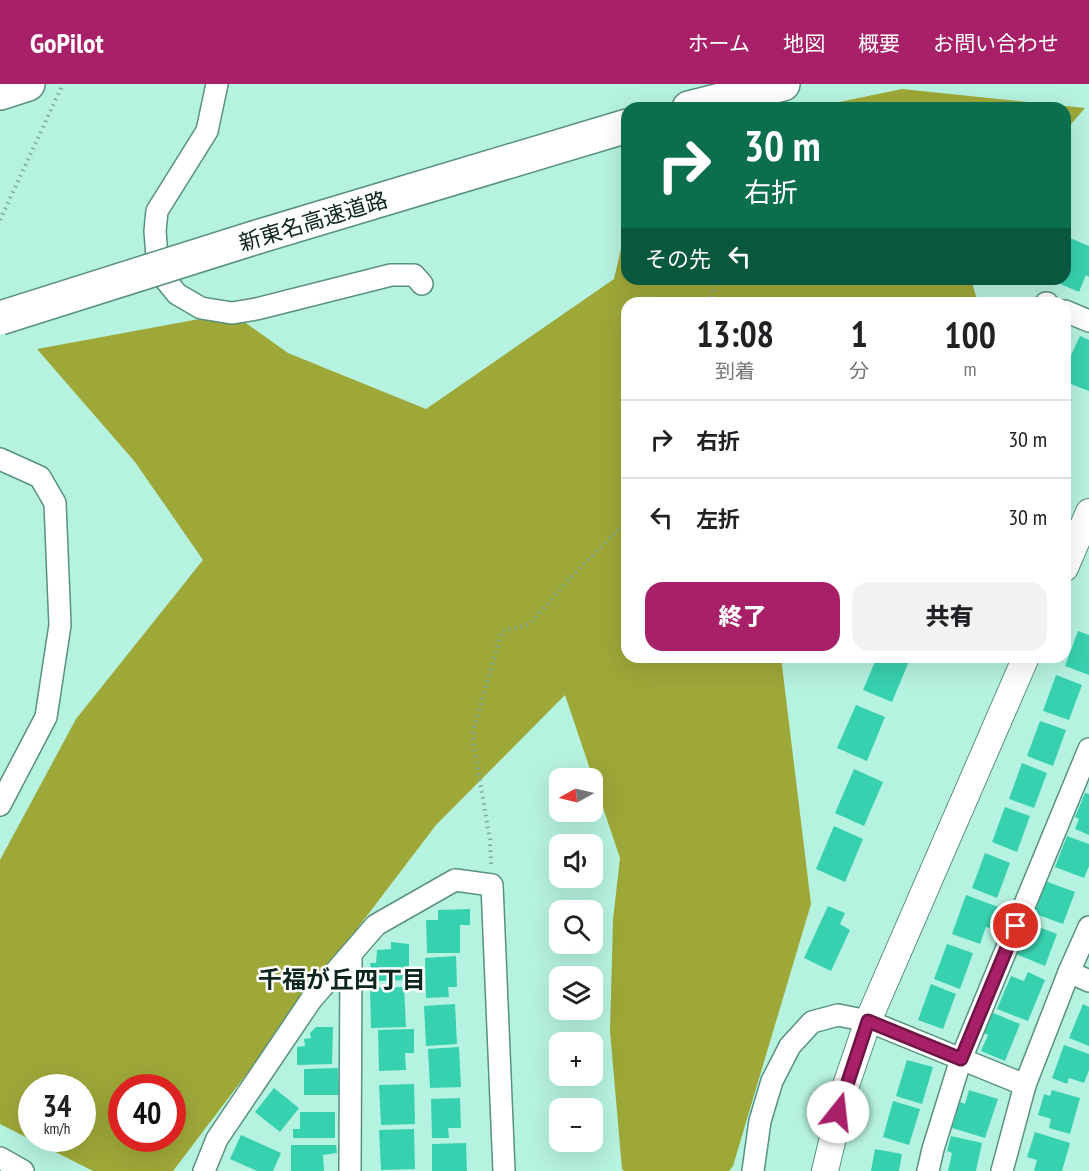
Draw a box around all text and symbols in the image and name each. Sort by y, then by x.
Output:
text: GoPilot [30,24,104,61]
text: ホーム [688,30,750,57]
text: 地図 [783,30,825,57]
text: 概要 [858,30,900,57]
text: お問い合わせ [933,30,1059,57]
text: 30 m [744,118,821,173]
icon: right [645,126,723,204]
text: 右折 [744,175,798,209]
street label: 新東名高速道路 [235,185,391,257]
icon: left [723,240,756,273]
text: その先 [645,245,711,273]
text: 13:08 [696,310,774,357]
text: 1 [851,310,868,357]
text: 100 [944,311,996,358]
text: m [964,356,977,382]
text: 到着 [715,358,755,384]
text: 分 [849,358,869,384]
icon: right [645,423,678,456]
text: 30 m [1008,425,1047,453]
text: 右折 [696,427,740,455]
icon: left [645,501,678,534]
text: 30 m [1008,503,1047,531]
text: 左折 [696,505,740,533]
button: 終了 [645,582,840,651]
button: 共有 [852,582,1047,651]
north arrow [549,768,603,822]
map controls [549,768,603,1152]
button: sound [549,834,603,888]
button: search [549,900,603,954]
pin [990,900,1041,951]
icon: arrive [999,909,1032,942]
district label: 千福が丘四丁目 [258,964,426,995]
button: layers [549,966,603,1020]
button: + [549,1032,603,1086]
speed limit sign: 40 [108,1074,186,1152]
position arrow [806,1080,870,1144]
text: 34 [43,1086,71,1125]
button: − [549,1098,603,1152]
text: km/h [44,1119,70,1138]

